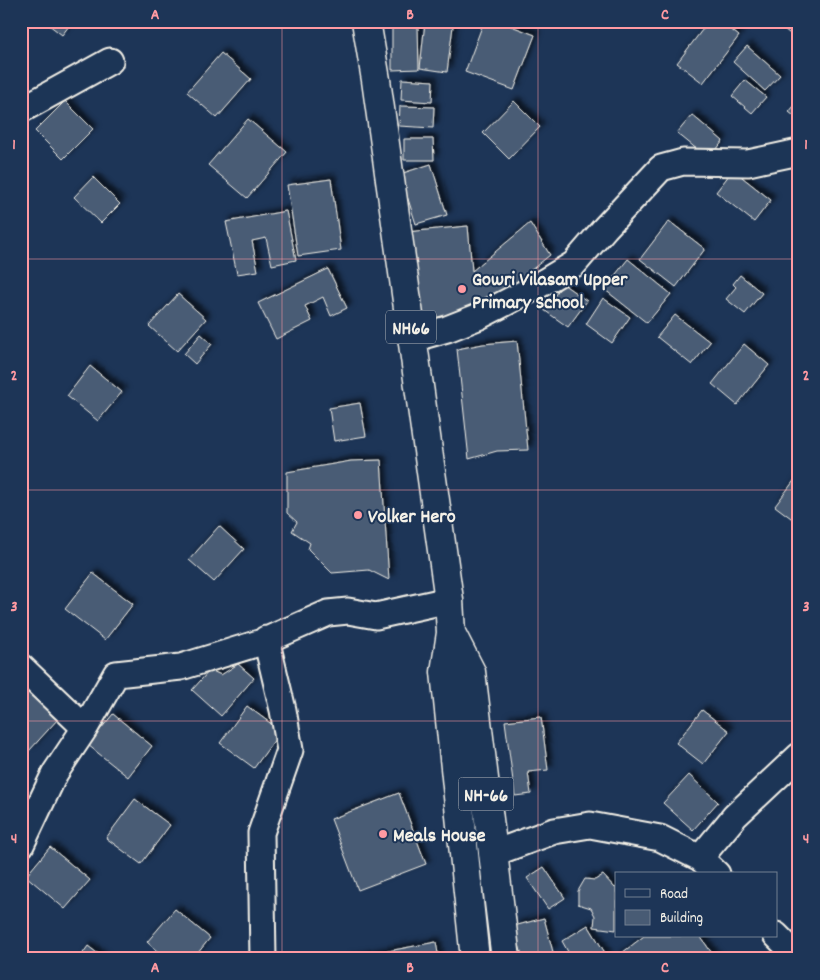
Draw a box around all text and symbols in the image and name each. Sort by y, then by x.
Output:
text: A [151,4,160,27]
text: B [406,4,414,27]
text: C [661,4,669,27]
text: 1 [12,134,16,157]
text: 1 [804,134,808,157]
place label: Gowri Vilasam Upper Primary School [472,267,628,318]
marker: Gowri Vilasam Upper Primary School [456,283,468,295]
road number: NH66 [386,311,436,344]
text: 2 [11,365,18,388]
text: 2 [803,365,810,388]
place label: Volker Hero [368,504,456,532]
marker: Volker Hero [352,509,364,521]
text: 3 [10,596,18,619]
text: 3 [802,596,810,619]
road number: NH-66 [458,778,514,811]
place label: Meals House [393,823,486,851]
text: 4 [11,828,17,851]
marker: Meals House [377,828,389,840]
text: 4 [803,828,809,851]
legend [615,872,778,938]
text: Road [660,884,688,906]
text: Building [660,908,703,930]
text: A [151,957,160,980]
text: B [406,957,414,980]
text: C [661,957,669,980]

